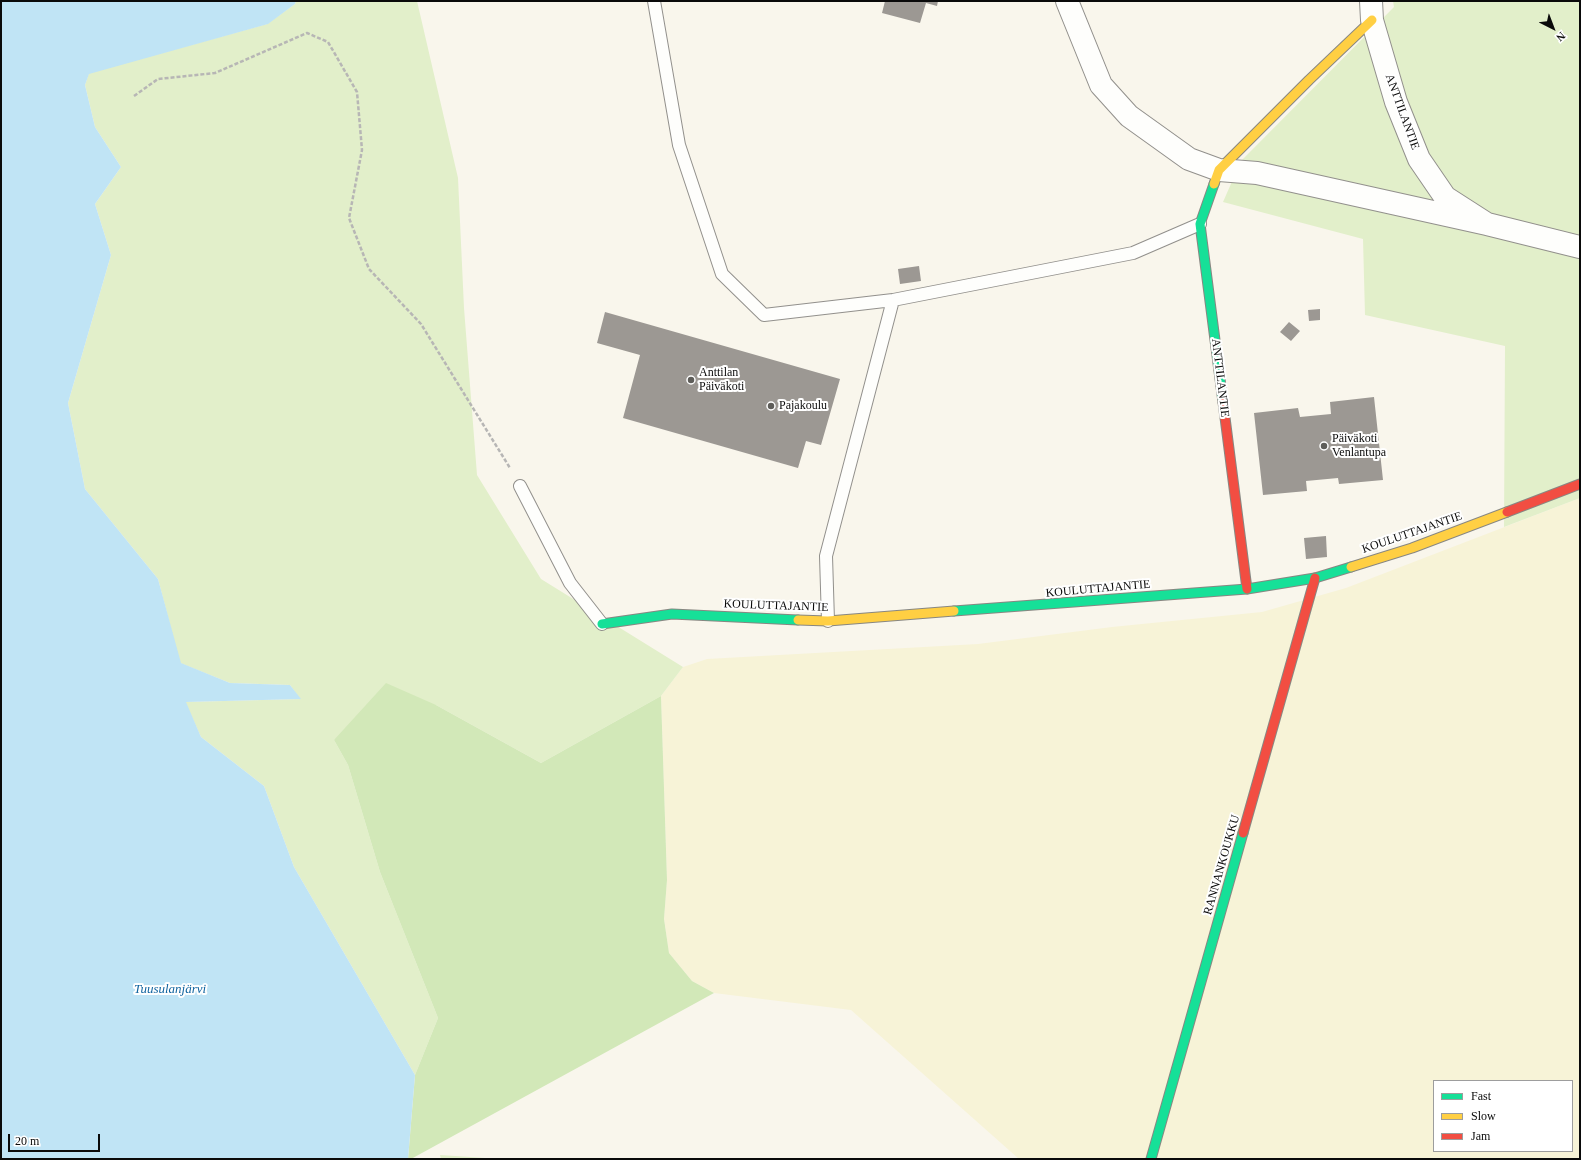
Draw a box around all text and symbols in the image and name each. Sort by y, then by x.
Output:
north arrow [1533,8,1573,48]
text: N [1554,30,1568,44]
street label: ANTTILANTIE [1382,72,1422,152]
street label: ANTTILANTIE [1208,338,1232,418]
place label: Anttilan Päiväkoti [699,366,744,394]
marker: Anttilan Päiväkoti [686,375,696,385]
place label: Pajakoulu [779,399,827,413]
marker: Pajakoulu [766,401,776,411]
place label: Päiväkoti Venlantupa [1332,432,1386,460]
marker: Päiväkoti Venlantupa [1319,441,1329,451]
street label: KOULUTTAJANTIE [1360,509,1464,557]
street label: KOULUTTAJANTIE [1045,577,1151,601]
street label: KOULUTTAJANTIE [723,597,829,615]
street label: RANNANKOUKKU [1201,813,1243,917]
water label: Tuusulanjärvi [134,982,206,998]
legend [1433,1080,1573,1152]
text: Fast [1471,1089,1491,1103]
text: Slow [1471,1109,1496,1123]
scale bar [10,1126,102,1152]
text: Jam [1471,1129,1490,1143]
text: 20 m [15,1134,39,1148]

